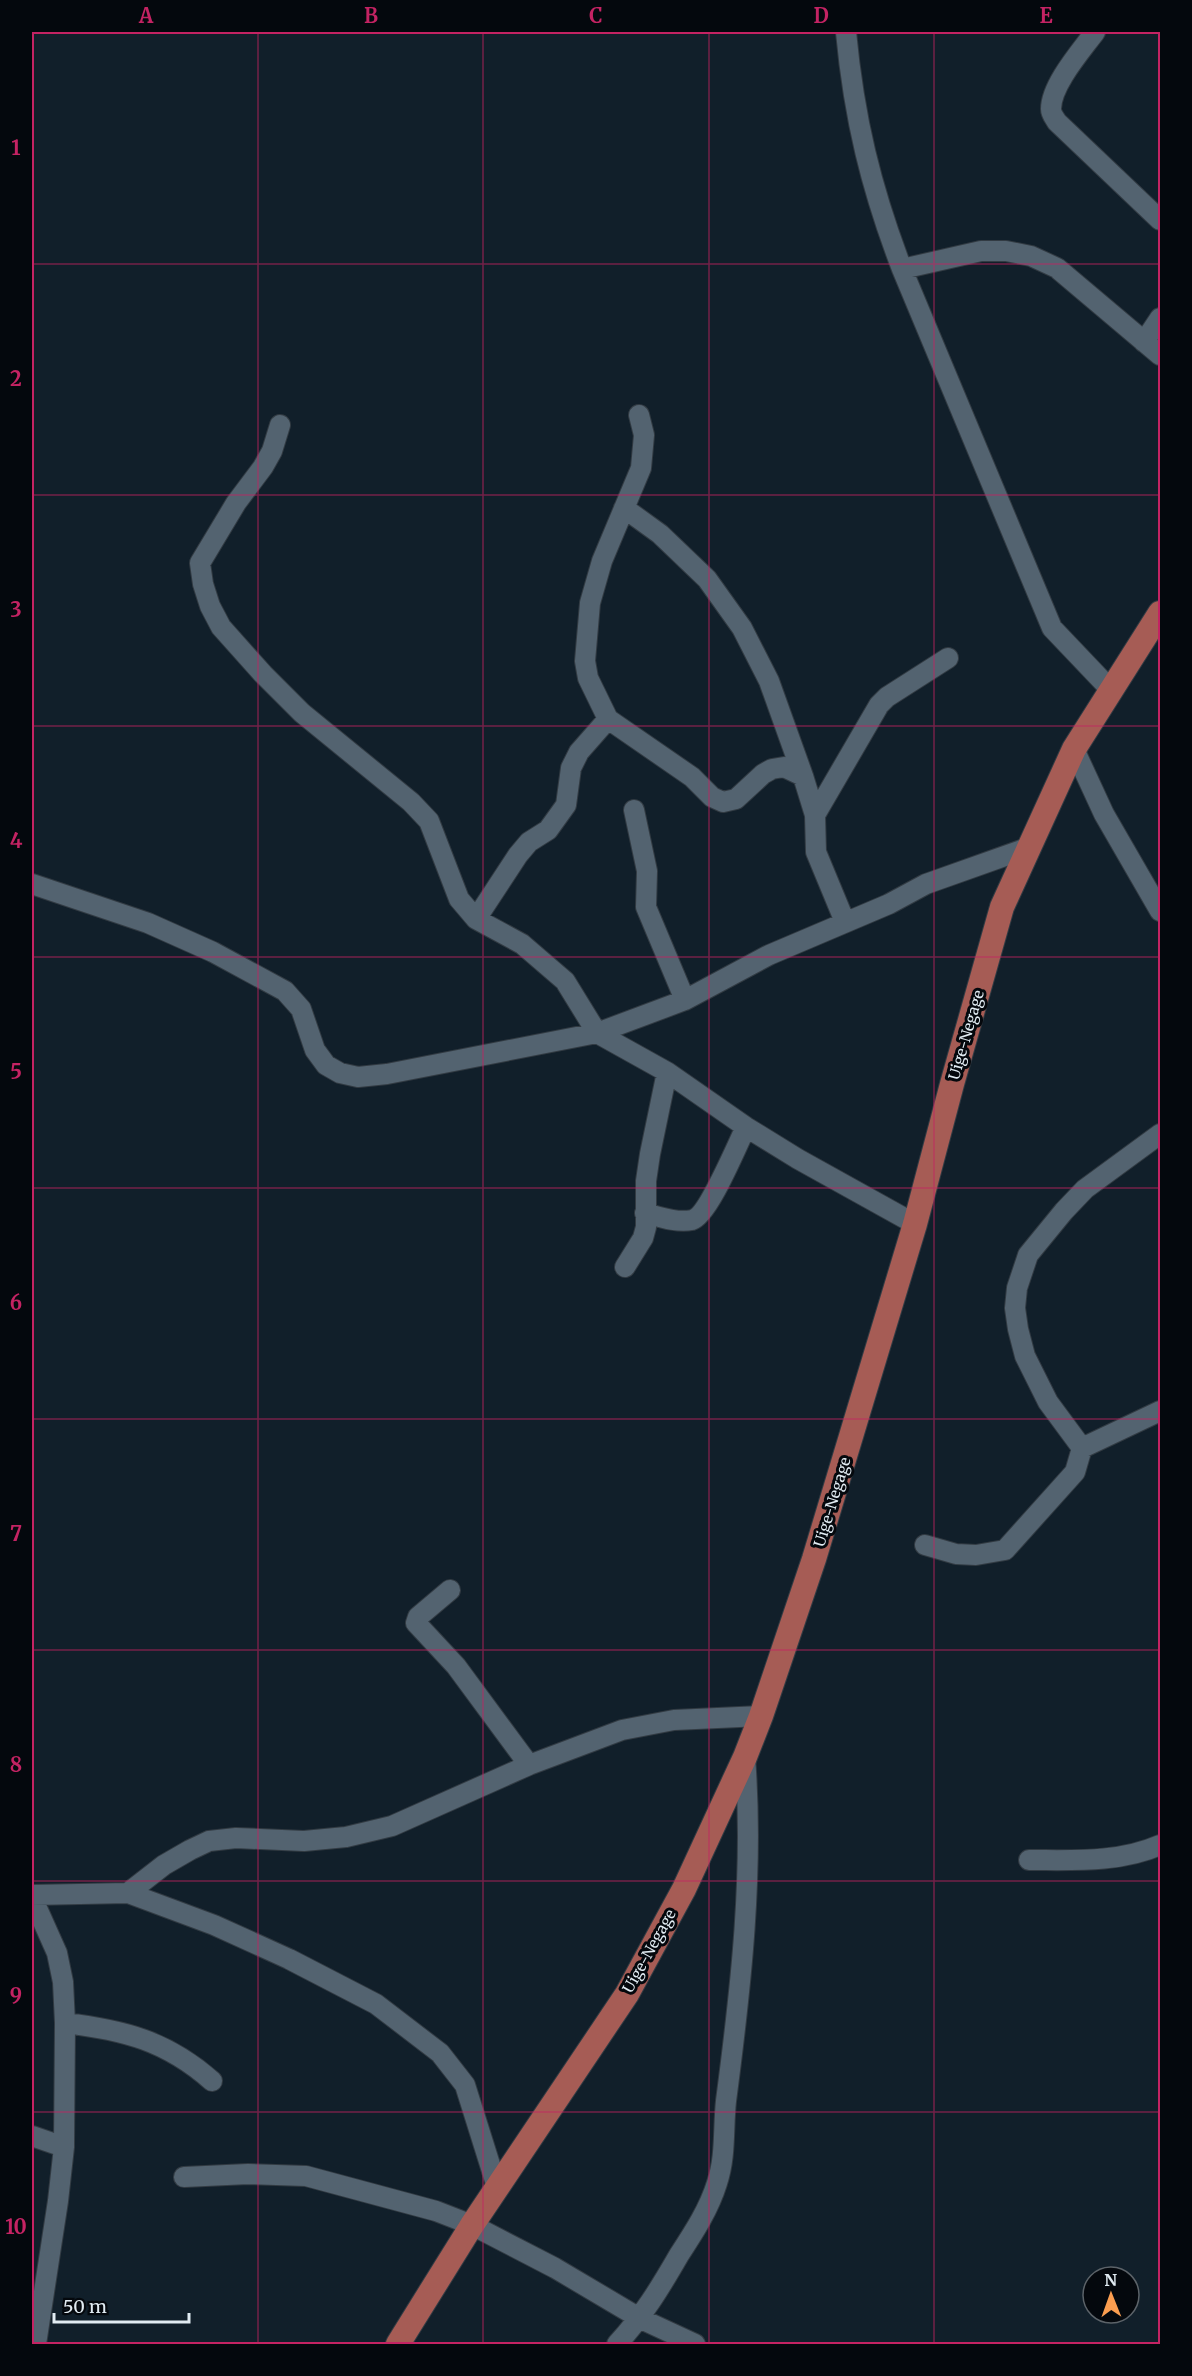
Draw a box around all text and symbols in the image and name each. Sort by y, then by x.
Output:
text: A [138,3,154,28]
text: B [364,3,378,28]
text: C [589,3,603,28]
text: D [813,3,829,28]
text: E [1039,3,1053,28]
text: 1 [11,135,21,160]
text: 2 [10,366,22,391]
text: 3 [10,597,22,622]
text: 4 [10,828,23,853]
street label: Uige-Negage [944,988,988,1082]
text: 5 [10,1059,22,1084]
text: 6 [10,1290,22,1315]
street label: Uige-Negage [809,1455,855,1549]
text: 7 [10,1521,22,1546]
text: 8 [10,1752,22,1777]
street label: Uige-Negage [618,1906,680,1996]
text: 9 [10,1983,22,2008]
text: 10 [5,2214,27,2239]
north arrow [1081,2265,1141,2325]
text: N [1104,2270,1118,2290]
scale bar [54,2286,189,2324]
text: 50 m [63,2295,107,2318]

